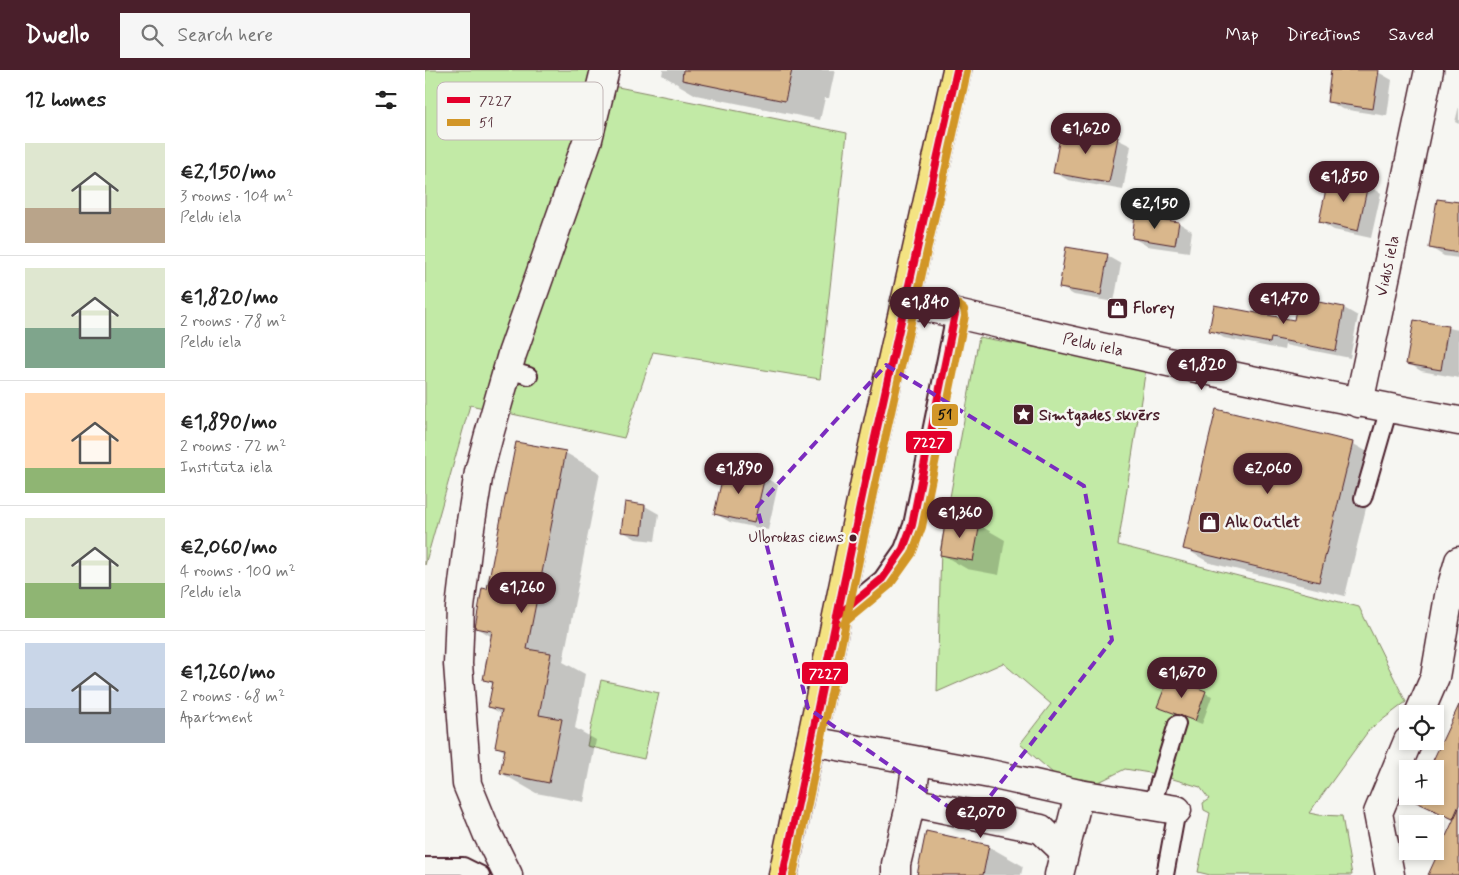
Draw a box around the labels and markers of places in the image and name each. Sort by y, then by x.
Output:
pin: €1,620 [1045,112,1127,155]
pin: €1,850 [1303,160,1385,203]
pin: €2,150 [1114,188,1196,230]
pin: €1,470 [1243,282,1325,325]
pin: €1,840 [884,286,966,329]
shop icon: Florey [1105,296,1129,320]
place label: Florey [1133,298,1175,319]
pin: €1,820 [1161,348,1243,391]
place icon: Simtgades skvērs [1011,403,1035,427]
place label: Simtgades skvērs [1039,405,1160,427]
pin: €1,890 [698,452,780,495]
pin: €2,060 [1227,452,1309,495]
pin: €1,360 [919,496,1001,539]
shop icon: Alk Outlet [1197,510,1221,534]
place label: Alk Outlet [1225,512,1301,533]
place label: Ulbrokas ciems [748,528,844,548]
marker: Ulbrokas ciems [848,533,858,543]
pin: €1,260 [481,572,563,614]
pin: €1,670 [1141,656,1223,699]
pin: €2,070 [940,796,1022,839]

